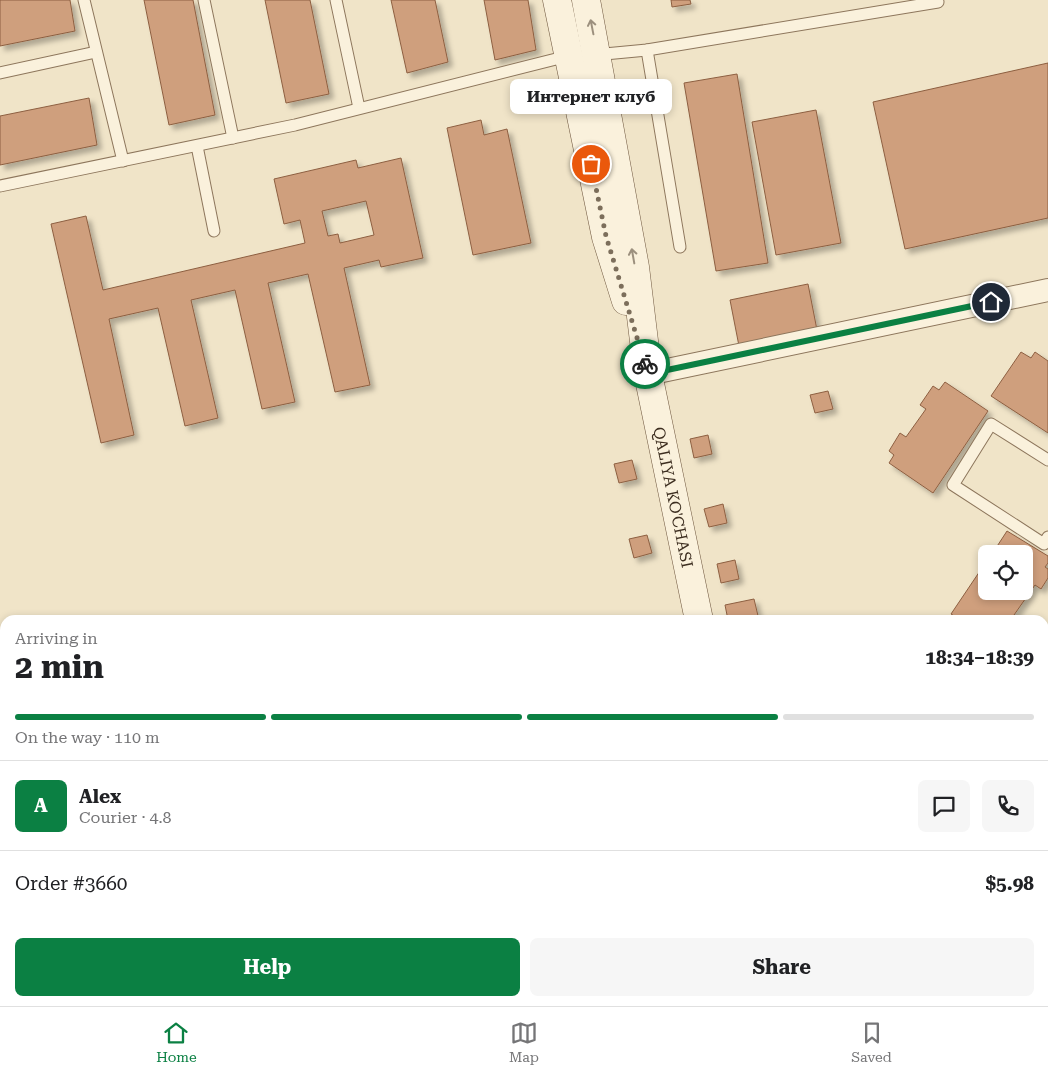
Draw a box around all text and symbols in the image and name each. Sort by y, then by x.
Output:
one-way arrow [586,20,596,36]
callout: Интернет клуб [510,79,672,114]
text: Интернет клуб [527,87,655,106]
pin [570,143,612,185]
icon: bag [577,150,605,178]
one-way arrow [628,248,637,264]
pin [970,281,1012,323]
icon: home [977,288,1005,316]
courier [620,339,670,389]
icon: bike [631,350,659,378]
street label: QALIYA KO'CHASI [650,425,697,569]
map controls [978,545,1033,600]
button: locate [978,545,1033,600]
text: Arriving in [15,629,98,648]
text: 18:34–18:39 [925,646,1034,669]
text: 2 min [15,648,104,686]
text: On the way · 110 m [15,728,160,747]
button: chat [918,780,970,832]
button: phone [982,780,1034,832]
text: Alex [79,785,121,808]
text: A [34,794,48,817]
text: Courier · 4.8 [79,808,172,827]
text: Order #3660 [15,872,127,895]
text: $5.98 [985,872,1034,895]
button: Help [15,938,520,996]
button: Share [530,938,1034,996]
tab: Home [156,1019,197,1065]
tab: Map [509,1019,539,1065]
tab: Saved [851,1019,892,1065]

